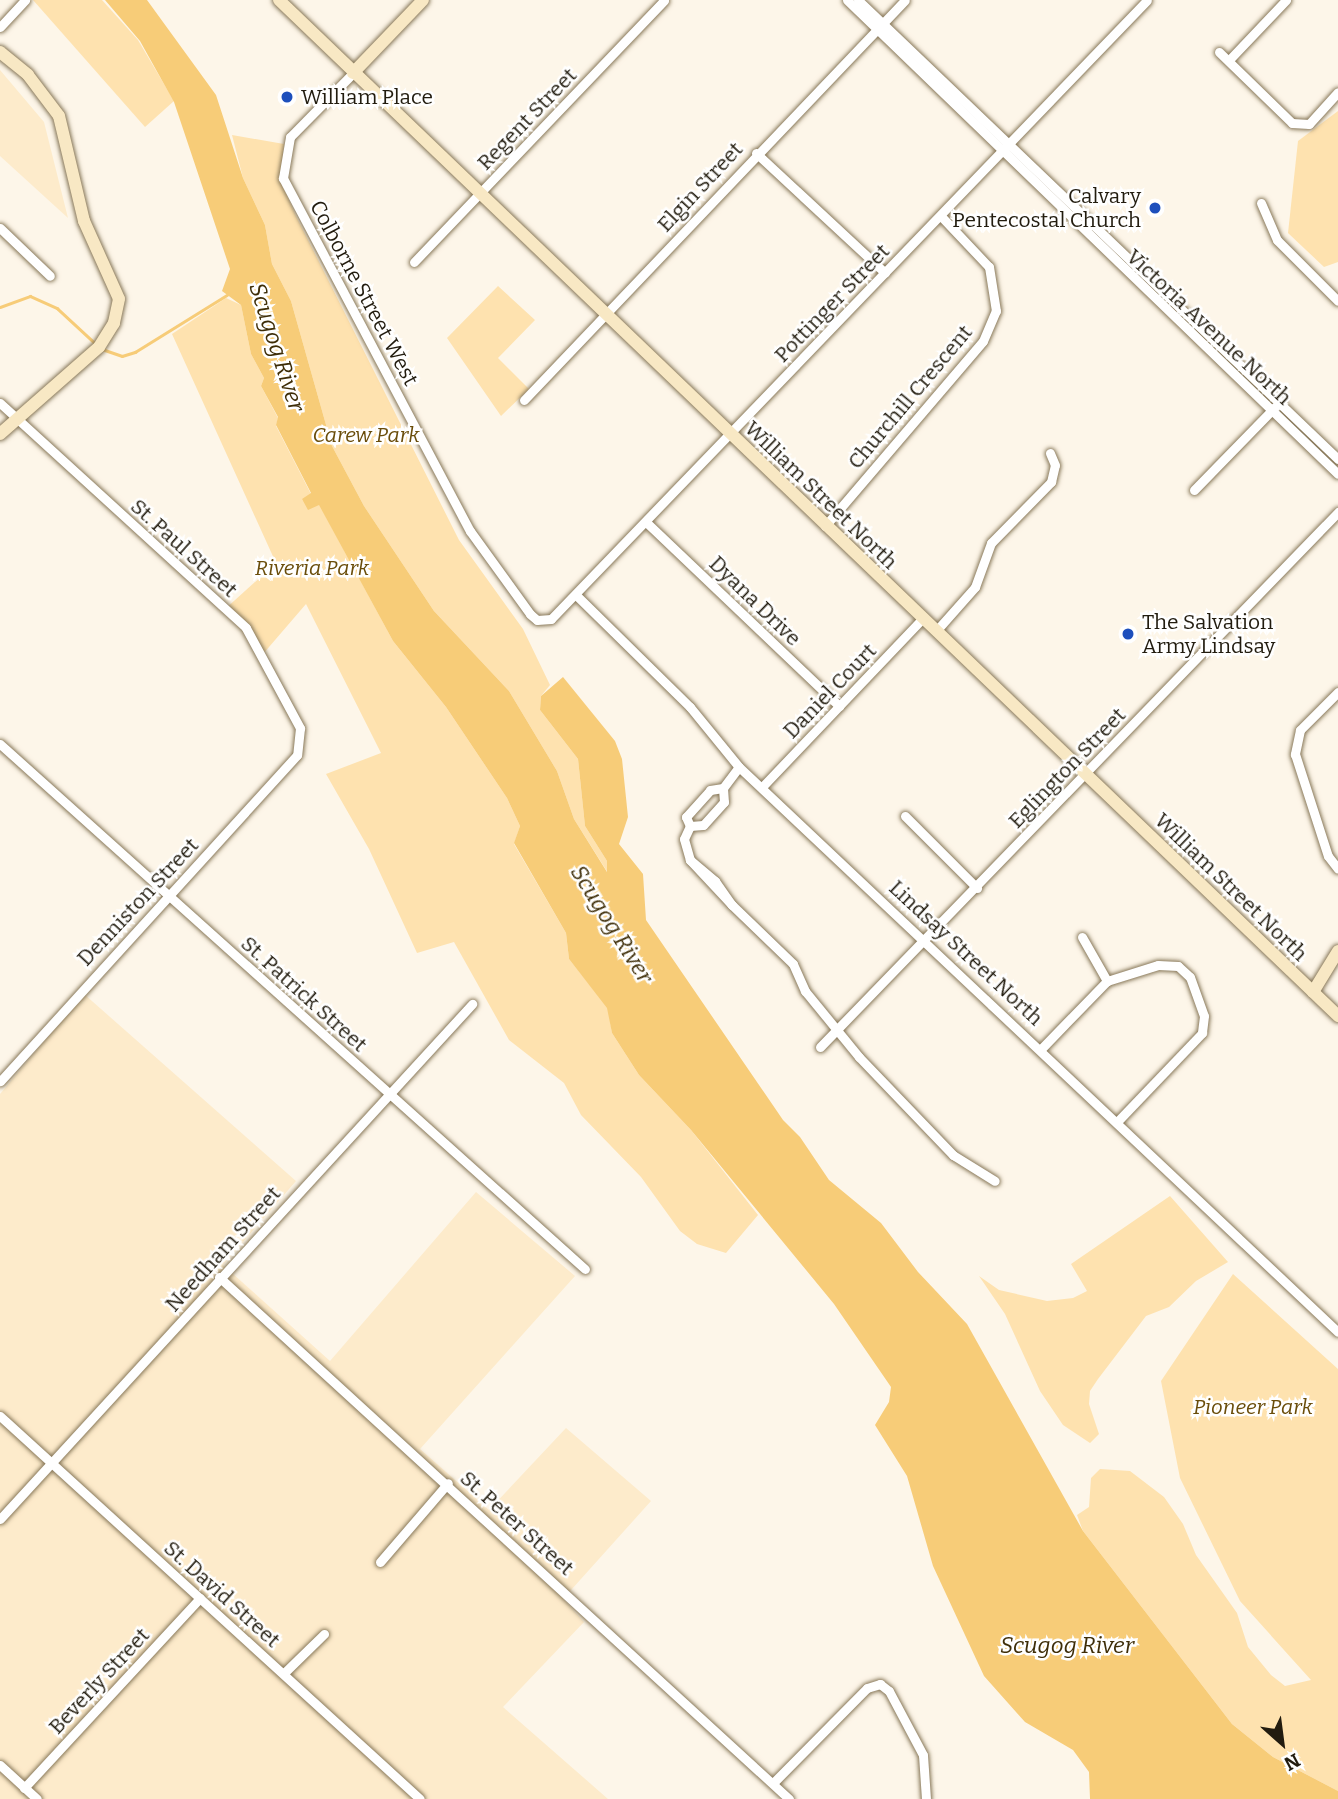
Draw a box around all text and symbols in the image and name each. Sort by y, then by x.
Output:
street label: Regent Street [472,63,582,175]
place label: William Place [301,84,433,110]
marker: William Place [279,89,295,105]
street label: Elgin Street [652,137,748,237]
place label: Calvary Pentecostal Church [952,183,1141,233]
street label: Colborne Street West [305,196,423,390]
marker: Calvary Pentecostal Church [1147,200,1163,216]
street label: Pottinger Street [769,239,895,367]
street label: Victoria Avenue North [1121,244,1297,410]
water label: Scugog River [243,279,311,415]
street label: Churchill Crescent [843,320,977,474]
street label: William Street North [740,416,902,574]
park label: Carew Park [312,422,420,448]
street label: St. Paul Street [126,494,242,602]
street label: Dyana Drive [704,551,806,651]
park label: Riveria Park [255,555,369,581]
place label: The Salvation Army Lindsay [1142,609,1275,659]
marker: The Salvation Army Lindsay [1120,626,1136,642]
street label: Daniel Court [778,638,882,744]
street label: Eglington Street [1003,703,1131,833]
street label: William Street North [1150,808,1312,966]
street label: Denniston Street [72,833,204,971]
water label: Scugog River [565,860,659,988]
street label: Lindsay Street North [884,875,1048,1031]
street label: St. Patrick Street [236,931,372,1057]
street label: Needham Street [160,1181,286,1317]
park label: Pioneer Park [1193,1394,1313,1420]
street label: St. Peter Street [455,1466,579,1580]
street label: St. David Street [159,1535,285,1653]
street label: Beverly Street [43,1623,155,1739]
water label: Scugog River [1000,1631,1134,1659]
north arrow [1247,1708,1317,1778]
text: N [1280,1748,1304,1776]

